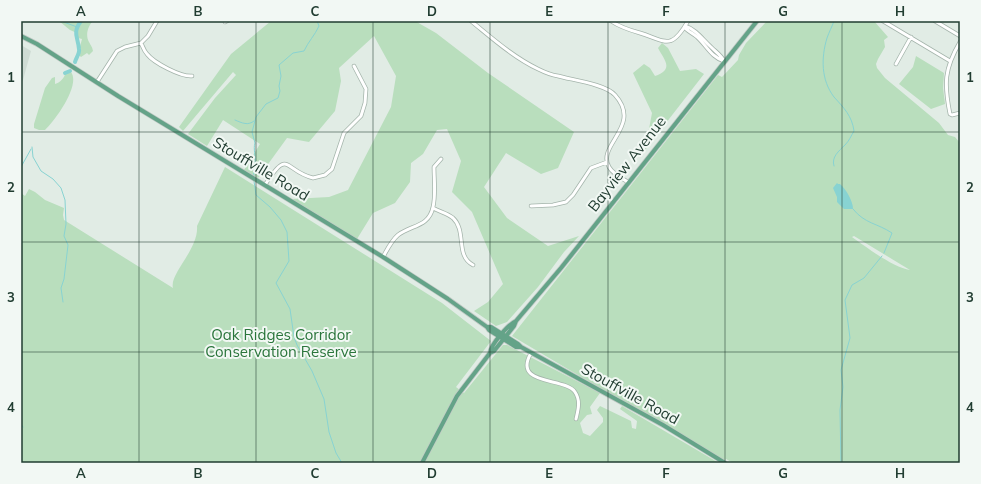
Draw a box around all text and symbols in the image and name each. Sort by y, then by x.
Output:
text: A [76,3,86,19]
text: B [194,3,203,19]
text: C [311,3,320,19]
text: D [427,3,437,19]
text: E [545,3,553,19]
text: F [662,3,670,19]
text: G [778,3,788,19]
text: H [895,3,905,19]
text: 1 [7,69,15,85]
text: 1 [966,69,974,85]
street label: Bayview Avenue [583,112,670,215]
street label: Stouffville Road [210,132,313,205]
text: 2 [7,179,15,195]
text: 2 [966,179,974,195]
text: 3 [7,289,15,305]
text: 3 [966,289,974,305]
park label: Oak Ridges Corridor Conservation Reserve [205,325,357,361]
street label: Stouffville Road [578,359,683,428]
text: 4 [7,399,15,415]
text: 4 [966,399,974,415]
text: A [76,465,86,481]
text: B [194,465,203,481]
text: C [311,465,320,481]
text: D [427,465,437,481]
text: E [545,465,553,481]
text: F [662,465,670,481]
text: G [778,465,788,481]
text: H [895,465,905,481]

